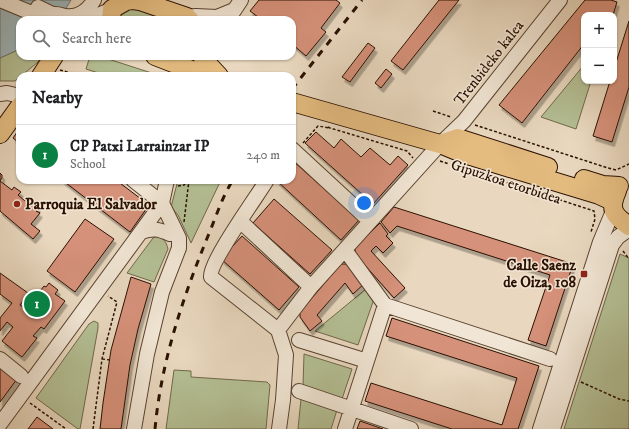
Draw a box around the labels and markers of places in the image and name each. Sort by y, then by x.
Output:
place label: Parroquia El Salvador [25,195,157,215]
marker: Parroquia El Salvador [12,199,22,209]
place label: Calle Saenz de Oiza, 108 [503,256,576,292]
marker: Calle Saenz de Oiza, 108 [579,269,589,279]
pin: 1 [24,289,50,319]

